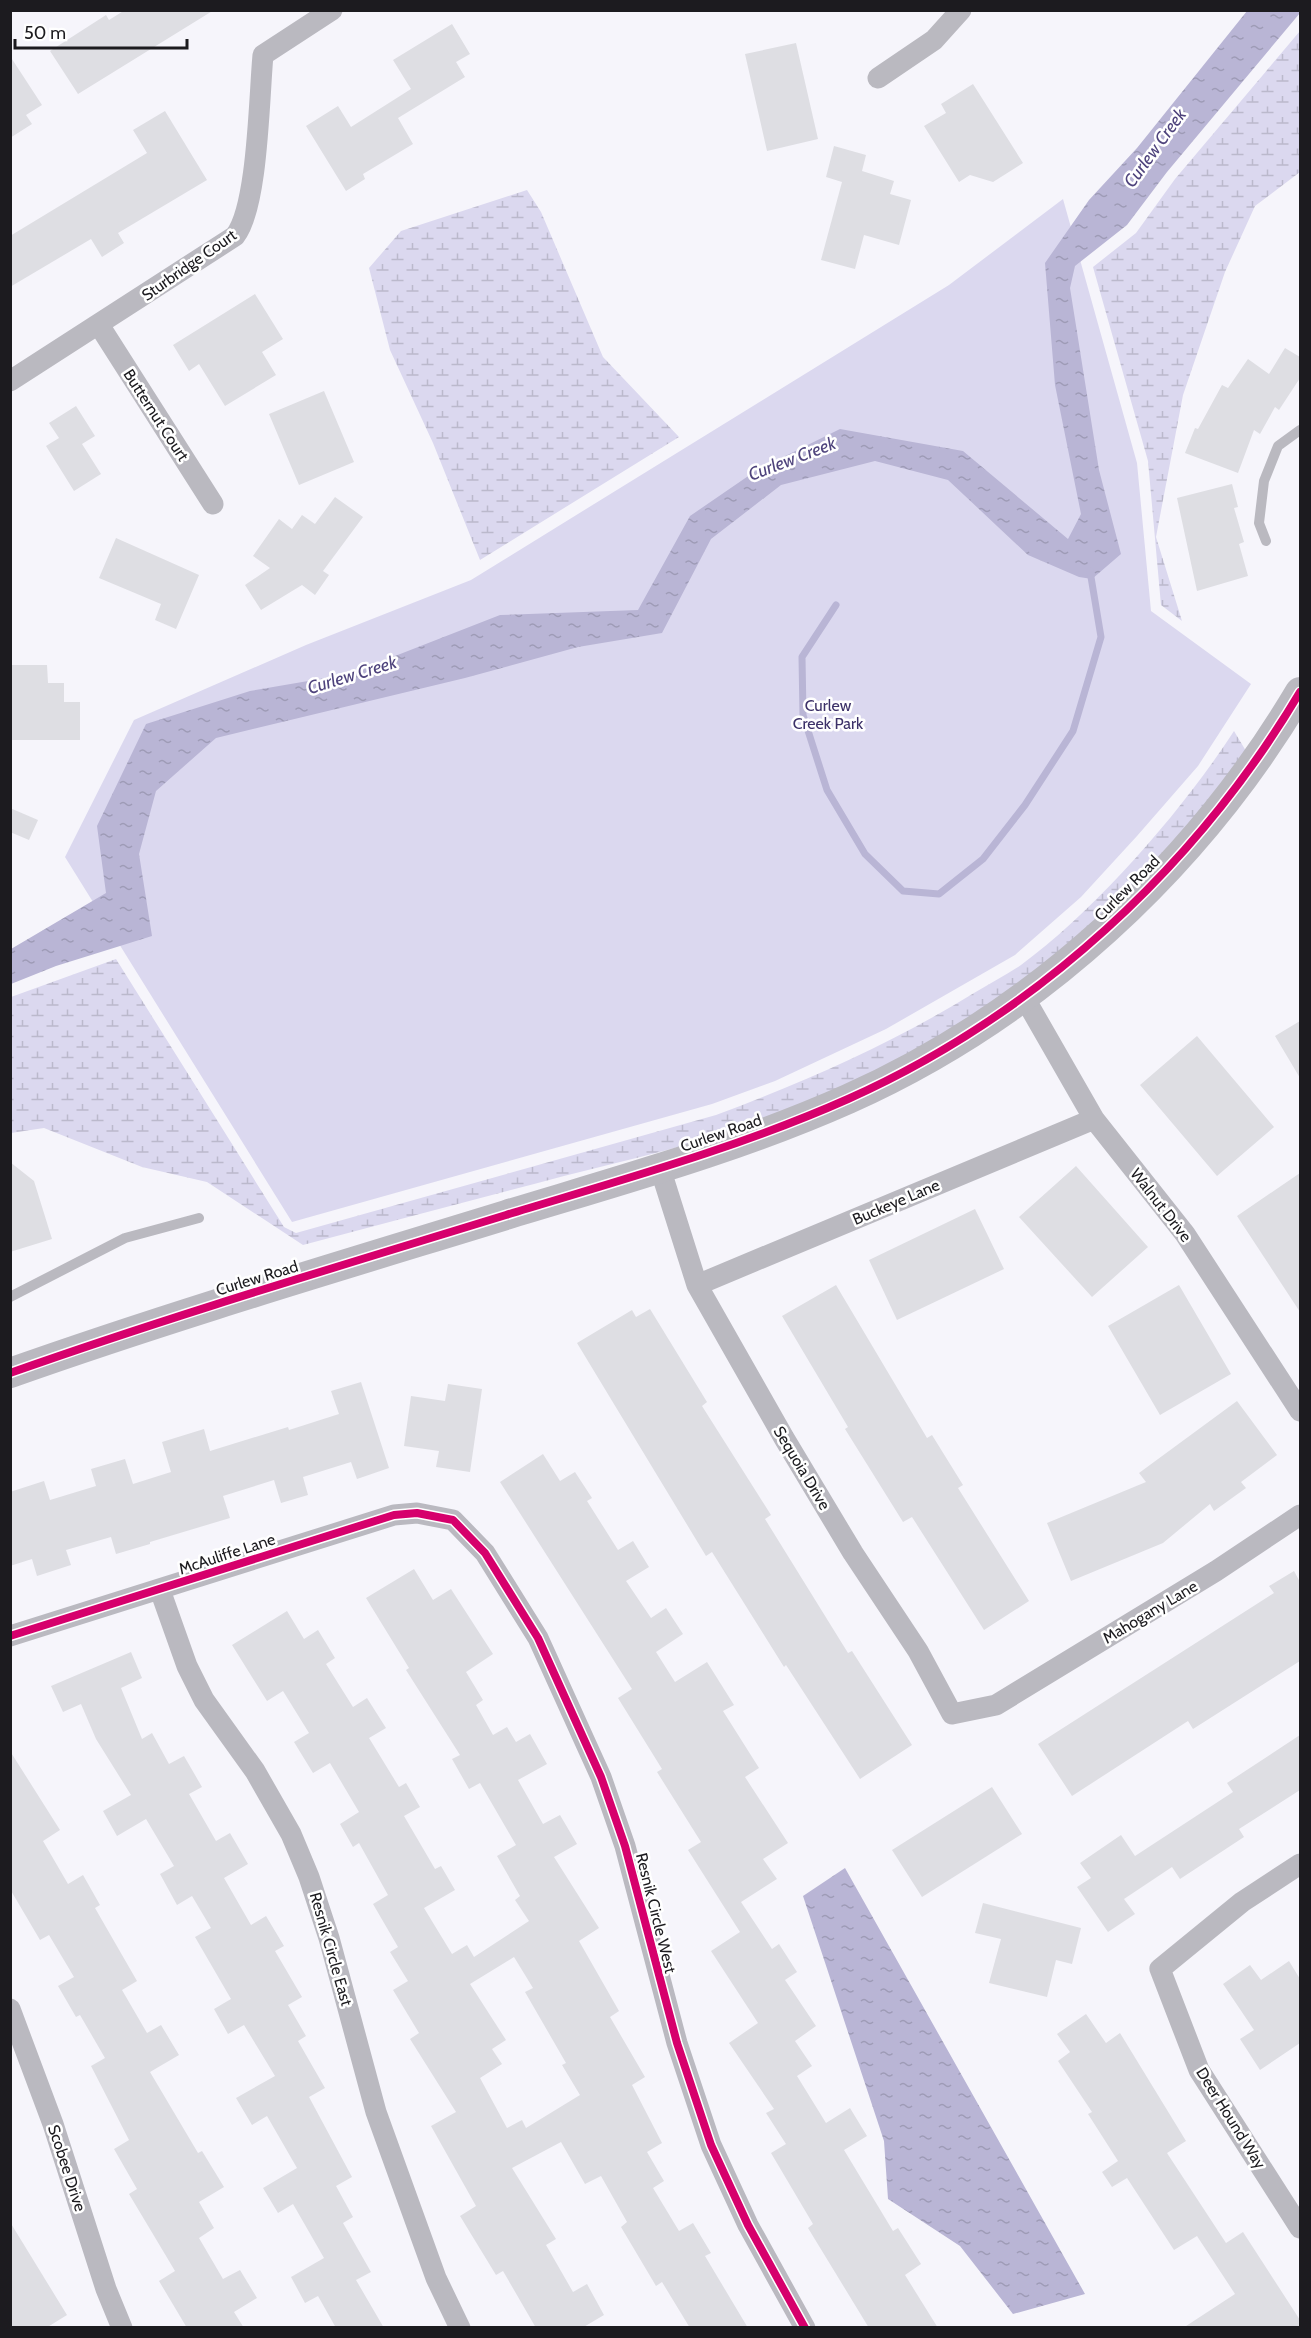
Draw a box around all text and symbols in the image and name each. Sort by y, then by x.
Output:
scale bar [15,12,188,50]
text: 50 m [24,22,66,44]
water label: Curlew Creek [1119,103,1192,192]
street label: Sturbridge Court [138,225,240,305]
street label: Butternut Court [119,366,193,465]
water label: Curlew Creek [745,432,840,486]
water label: Curlew Creek [305,651,401,699]
park label: Curlew Creek Park [793,696,864,733]
street label: Curlew Road [1090,851,1164,925]
street label: Curlew Road [678,1110,764,1156]
street label: Walnut Drive [1126,1164,1196,1246]
street label: Buckeye Lane [850,1175,942,1229]
street label: Curlew Road [214,1257,300,1299]
street label: Sequoia Drive [770,1423,834,1513]
street label: McAuliffe Lane [176,1529,278,1579]
street label: Mahogany Lane [1099,1576,1201,1648]
street label: Resnik Circle West [632,1851,680,1976]
street label: Resnik Circle East [306,1890,356,2009]
street label: Deer Hound Way [1192,2064,1270,2172]
street label: Scobee Drive [44,2122,90,2214]

